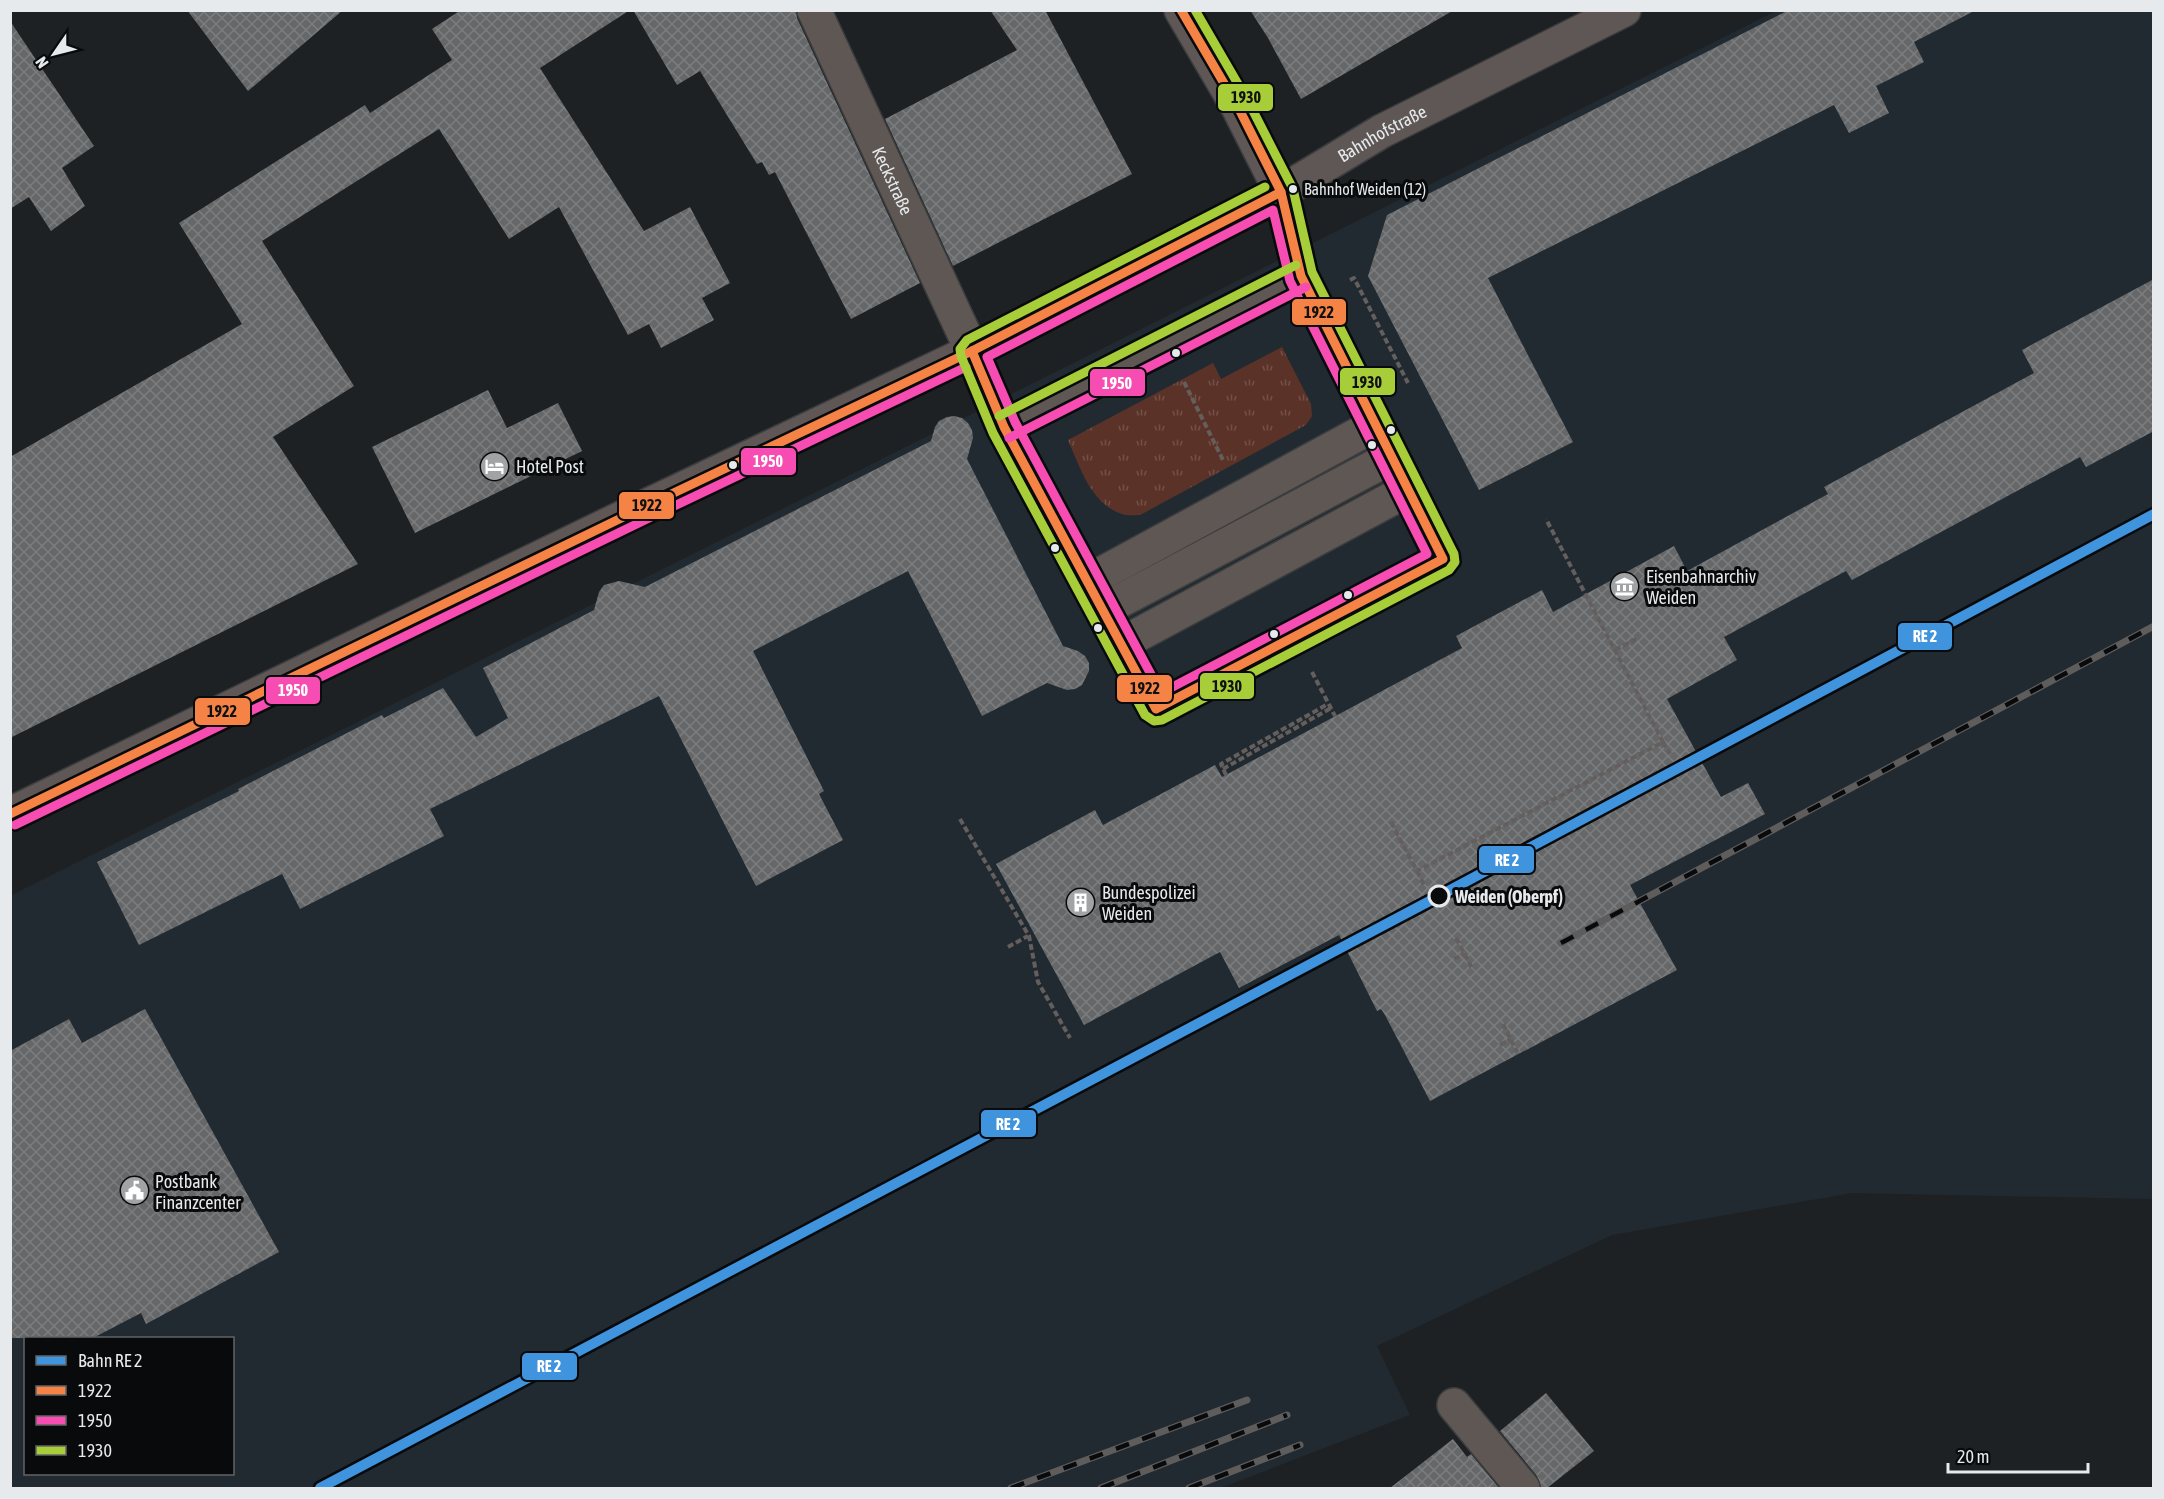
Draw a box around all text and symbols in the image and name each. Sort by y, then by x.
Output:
north arrow [24,24,84,84]
text: N [32,54,52,72]
line badge: 1930 [1217,83,1274,112]
text: 1930 [1231,88,1262,106]
street label: Bahnhofstraße [1334,100,1430,166]
street label: Keckstraße [868,143,918,218]
place label: Bahnhof Weiden (12) [1304,180,1426,199]
marker: Bahnhof Weiden (12) [1287,183,1299,195]
line badge: 1922 [1291,298,1347,326]
text: 1922 [1304,303,1334,321]
unlabelled marker [1170,347,1182,359]
line badge: 1930 [1339,367,1396,396]
line badge: 1950 [1089,368,1146,397]
text: 1930 [1352,373,1383,391]
text: 1950 [1102,374,1133,392]
unlabelled marker [1385,424,1397,436]
unlabelled marker [1366,439,1378,451]
line badge: 1950 [740,447,797,476]
hotel icon: Hotel Post [479,450,511,482]
text: 1950 [753,452,784,470]
place label: Hotel Post [516,456,584,477]
unlabelled marker [727,459,739,471]
line badge: 1922 [618,491,675,520]
text: 1922 [632,496,662,514]
unlabelled marker [1049,542,1061,554]
place label: Eisenbahnarchiv Weiden [1646,566,1756,608]
museum icon: Eisenbahnarchiv Weiden [1609,570,1641,602]
unlabelled marker [1342,589,1354,601]
unlabelled marker [1092,622,1104,634]
line badge: RE 2 [1897,622,1953,651]
text: RE 2 [1913,627,1937,645]
unlabelled marker [1268,628,1280,640]
line badge: 1930 [1199,672,1255,700]
line badge: 1922 [1116,674,1173,703]
line badge: 1950 [265,676,321,705]
text: 1930 [1212,677,1243,695]
text: 1922 [1130,679,1160,697]
text: 1950 [278,681,309,699]
line badge: 1922 [194,697,251,726]
text: 1922 [207,702,237,720]
line badge: RE 2 [1478,845,1535,874]
text: RE 2 [1495,851,1519,869]
place label: Bundespolizei Weiden [1102,882,1196,924]
marker: Weiden (Oberpf) [1428,885,1450,907]
building icon: Bundespolizei Weiden [1065,886,1097,918]
place label: Weiden (Oberpf) [1454,886,1563,907]
line badge: RE 2 [980,1109,1037,1138]
text: RE 2 [996,1115,1020,1133]
place label: Postbank Finanzcenter [155,1171,241,1213]
public building icon: Postbank Finanzcenter [118,1175,150,1207]
legend [24,1337,234,1475]
text: Bahn RE 2 [78,1350,142,1371]
line badge: RE 2 [521,1352,578,1381]
text: RE 2 [537,1357,561,1375]
text: 1922 [78,1380,112,1401]
text: 1950 [78,1410,112,1431]
scale bar [1948,1436,2088,1474]
text: 1930 [78,1440,112,1461]
text: 20 m [1957,1446,1989,1467]

